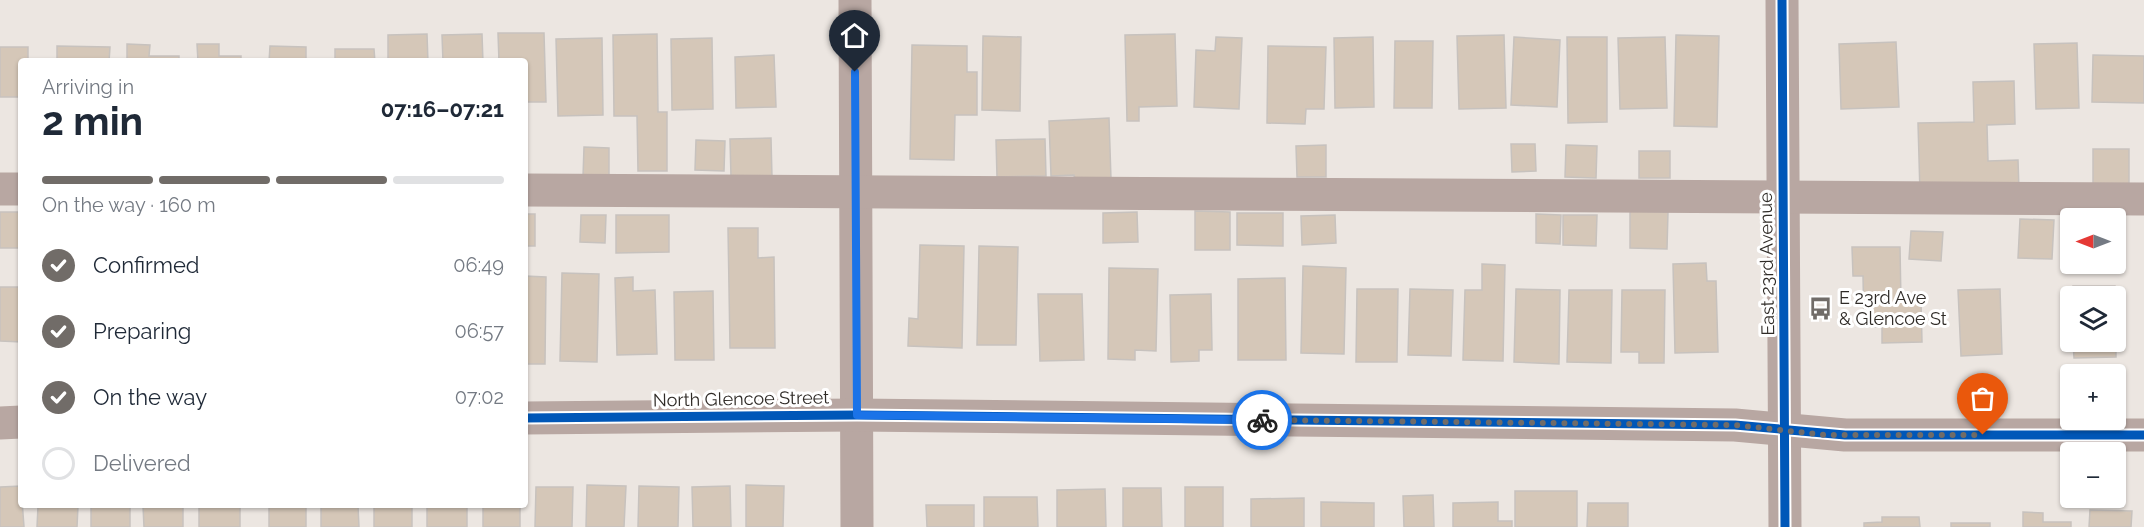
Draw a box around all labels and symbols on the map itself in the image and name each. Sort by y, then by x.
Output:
pin [829,10,880,72]
street label: East 23rd Avenue [1755,192,1778,336]
north arrow [2060,208,2126,274]
place label: E 23rd Ave & Glencoe St [1839,287,1947,329]
bus stop icon: E 23rd Ave & Glencoe St [1808,295,1834,321]
pin [1957,373,2008,435]
street label: North Glencoe Street [653,386,829,411]
courier [1232,390,1292,450]

